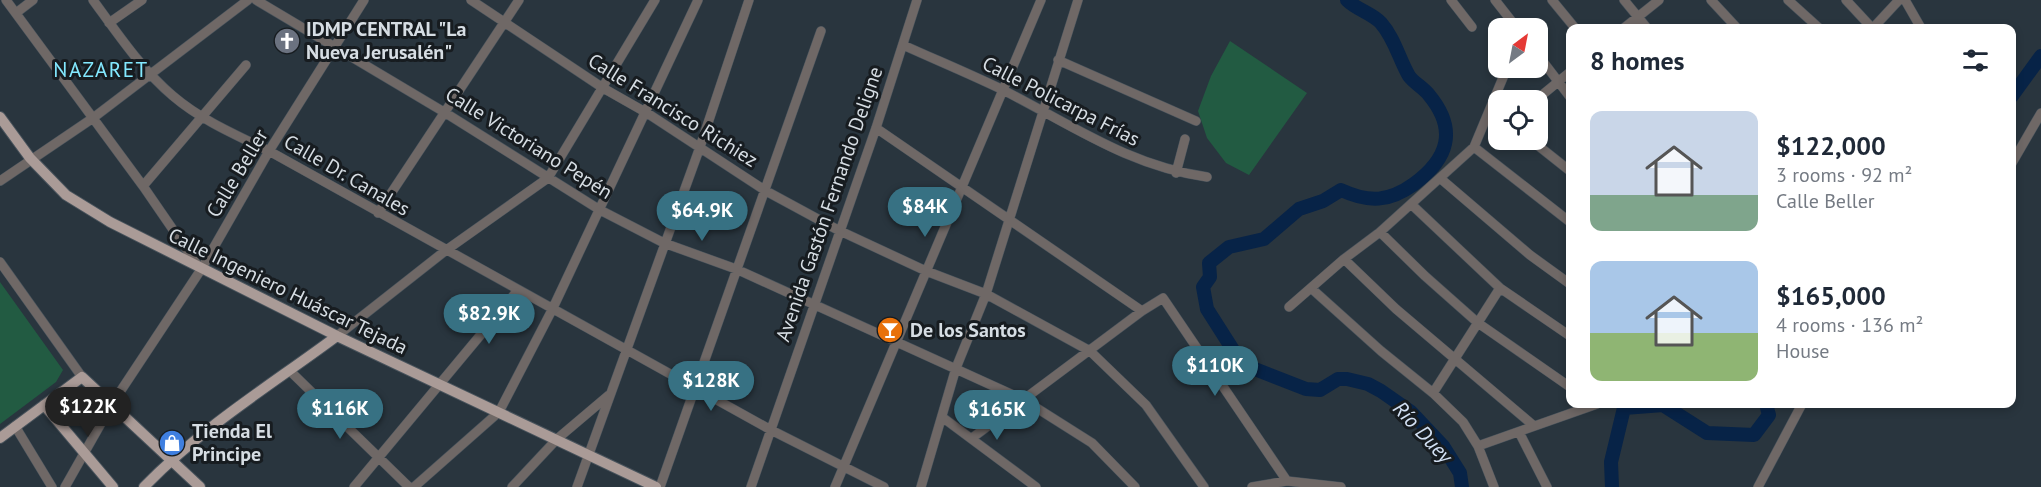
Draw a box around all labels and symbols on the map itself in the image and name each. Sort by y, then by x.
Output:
place label: IDMP CENTRAL "La Nueva Jerusalén" [306,16,467,65]
north arrow [1488,18,1548,78]
church icon: IDMP CENTRAL "La Nueva Jerusalén" [272,26,302,56]
street label: Calle Francisco Richiez [583,47,763,173]
street label: Calle Policarpa Frías [978,50,1144,152]
district label: NAZARET [53,56,149,83]
street label: Avenida Gastón Fernando Deligne [770,63,888,345]
street label: Calle Victoriano Pepén [441,81,617,205]
street label: Calle Beller [200,124,274,222]
street label: Calle Dr. Canales [279,128,415,222]
pin: $84K [889,187,961,238]
pin: $64.9K [653,191,751,242]
street label: Calle Ingeniero Huáscar Tejada [164,222,412,360]
pin: $82.9K [440,294,538,345]
bar icon: De los Santos [875,315,905,345]
place label: De los Santos [910,317,1026,343]
pin: $110K [1173,346,1257,397]
pin: $128K [669,361,753,412]
pin: $122K [46,387,130,438]
pin: $116K [298,389,382,440]
pin: $165K [955,390,1039,441]
water label: Río Duey [1387,395,1460,470]
place label: Tienda El Principe [192,418,272,467]
shop icon: Tienda El Principe [157,428,187,458]

